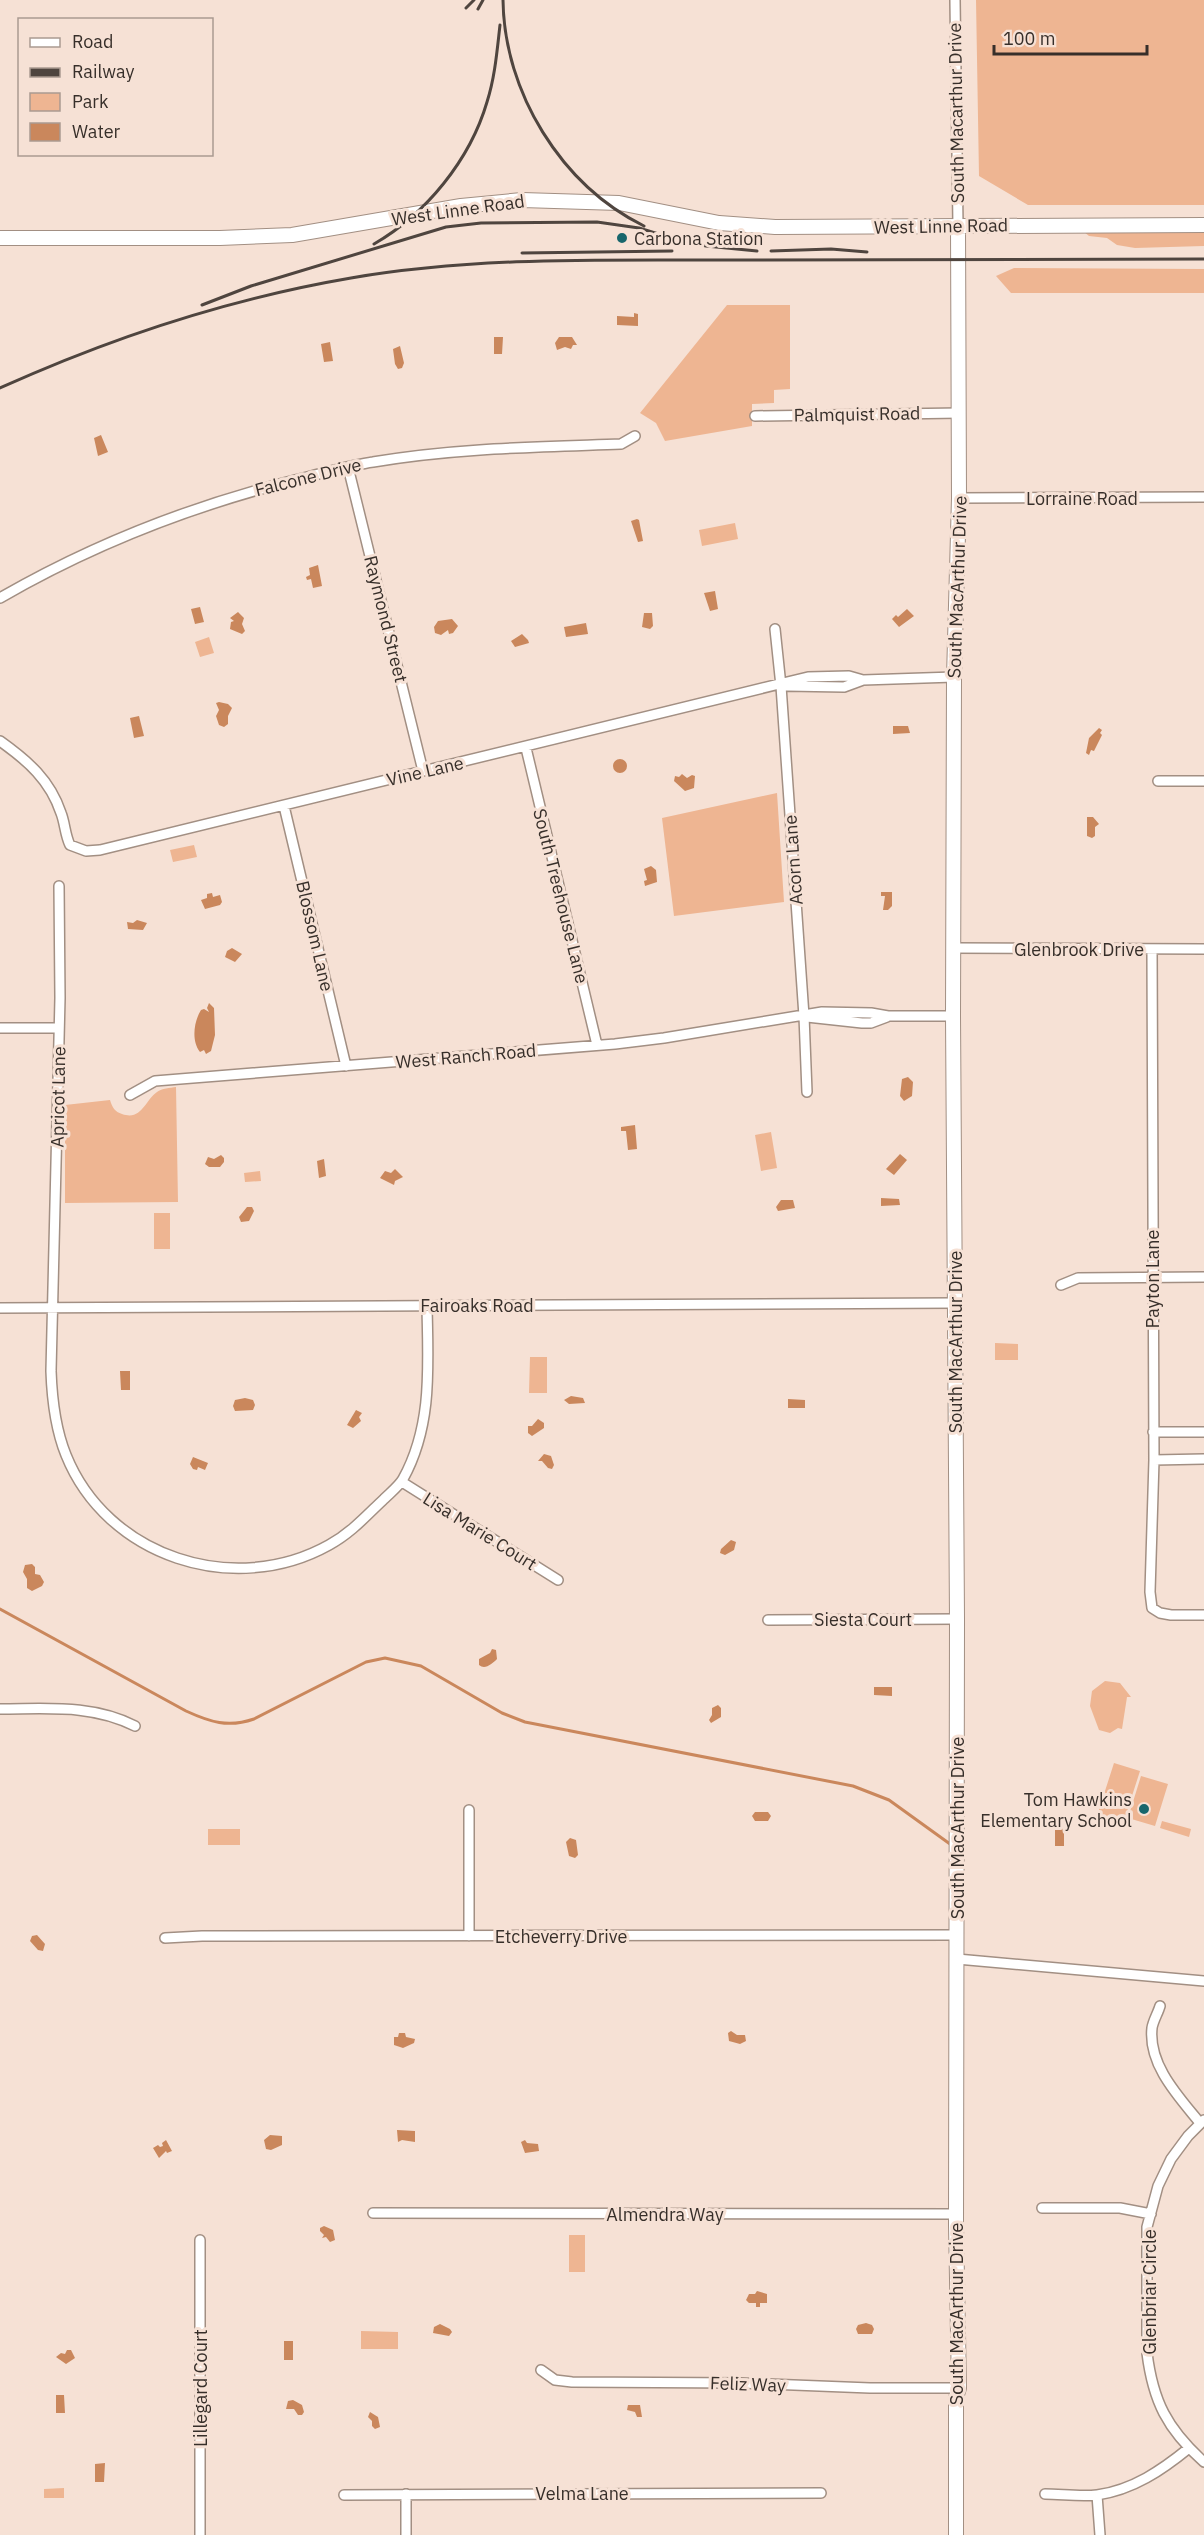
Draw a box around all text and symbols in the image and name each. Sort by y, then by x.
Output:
legend [18,18,213,156]
scale bar [994,18,1147,56]
street label: South Macarthur Drive [943,22,969,203]
text: 100 m [1003,27,1055,50]
text: Road [72,30,113,53]
text: Railway [72,60,134,83]
text: Park [72,90,109,113]
text: Water [72,120,121,143]
street label: West Linne Road [390,189,526,231]
street label: West Linne Road [874,213,1008,239]
place label: Carbona Station [634,227,764,250]
marker: Carbona Station [615,231,629,245]
street label: Palmquist Road [793,401,921,427]
street label: Falcone Drive [252,453,364,501]
street label: Lorraine Road [1026,487,1138,510]
street label: South MacArthur Drive [942,495,972,679]
street label: Raymond Street [359,553,413,685]
street label: Vine Lane [384,751,466,791]
street label: South Treehouse Lane [528,806,594,986]
street label: Acorn Lane [778,814,808,906]
street label: Blossom Lane [291,878,339,994]
street label: Glenbrook Drive [1014,938,1144,961]
street label: West Ranch Road [395,1038,537,1074]
street label: Apricot Lane [46,1046,70,1148]
street label: Payton Lane [1141,1230,1164,1328]
street label: South MacArthur Drive [944,1251,967,1433]
street label: Fairoaks Road [420,1294,534,1317]
street label: Lisa Marie Court [419,1487,541,1575]
street label: Siesta Court [814,1608,912,1631]
street label: South MacArthur Drive [946,1737,969,1919]
place label: Tom Hawkins Elementary School [980,1788,1132,1832]
marker: Tom Hawkins Elementary School [1137,1802,1151,1816]
street label: Etcheverry Drive [495,1925,627,1948]
street label: Almendra Way [606,2203,724,2226]
street label: South MacArthur Drive [945,2223,968,2405]
street label: Glenbriar Circle [1138,2229,1161,2355]
street label: Lillegard Court [189,2329,212,2447]
street label: Feliz Way [710,2371,786,2397]
street label: Velma Lane [535,2482,629,2505]

